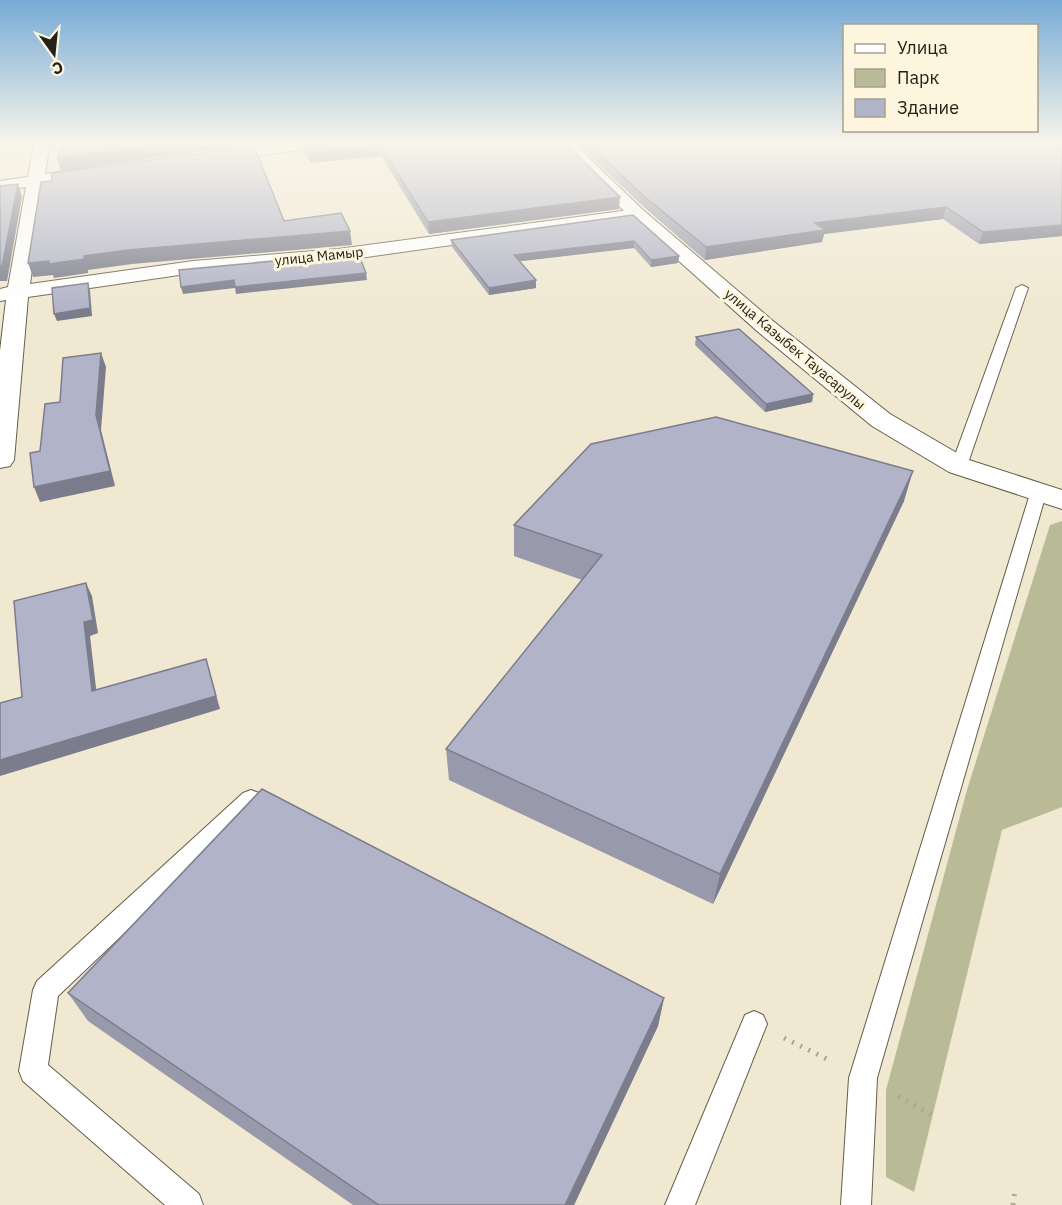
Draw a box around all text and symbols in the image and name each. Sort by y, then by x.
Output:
north arrow [24,24,84,84]
legend [843,24,1038,132]
text: Улица [897,36,948,59]
text: С [50,57,66,79]
text: Парк [897,66,940,89]
text: Здание [897,96,959,119]
street label: улица Мамыр [274,242,364,270]
street label: улица Казыбек Тауасарулы [721,285,869,413]

